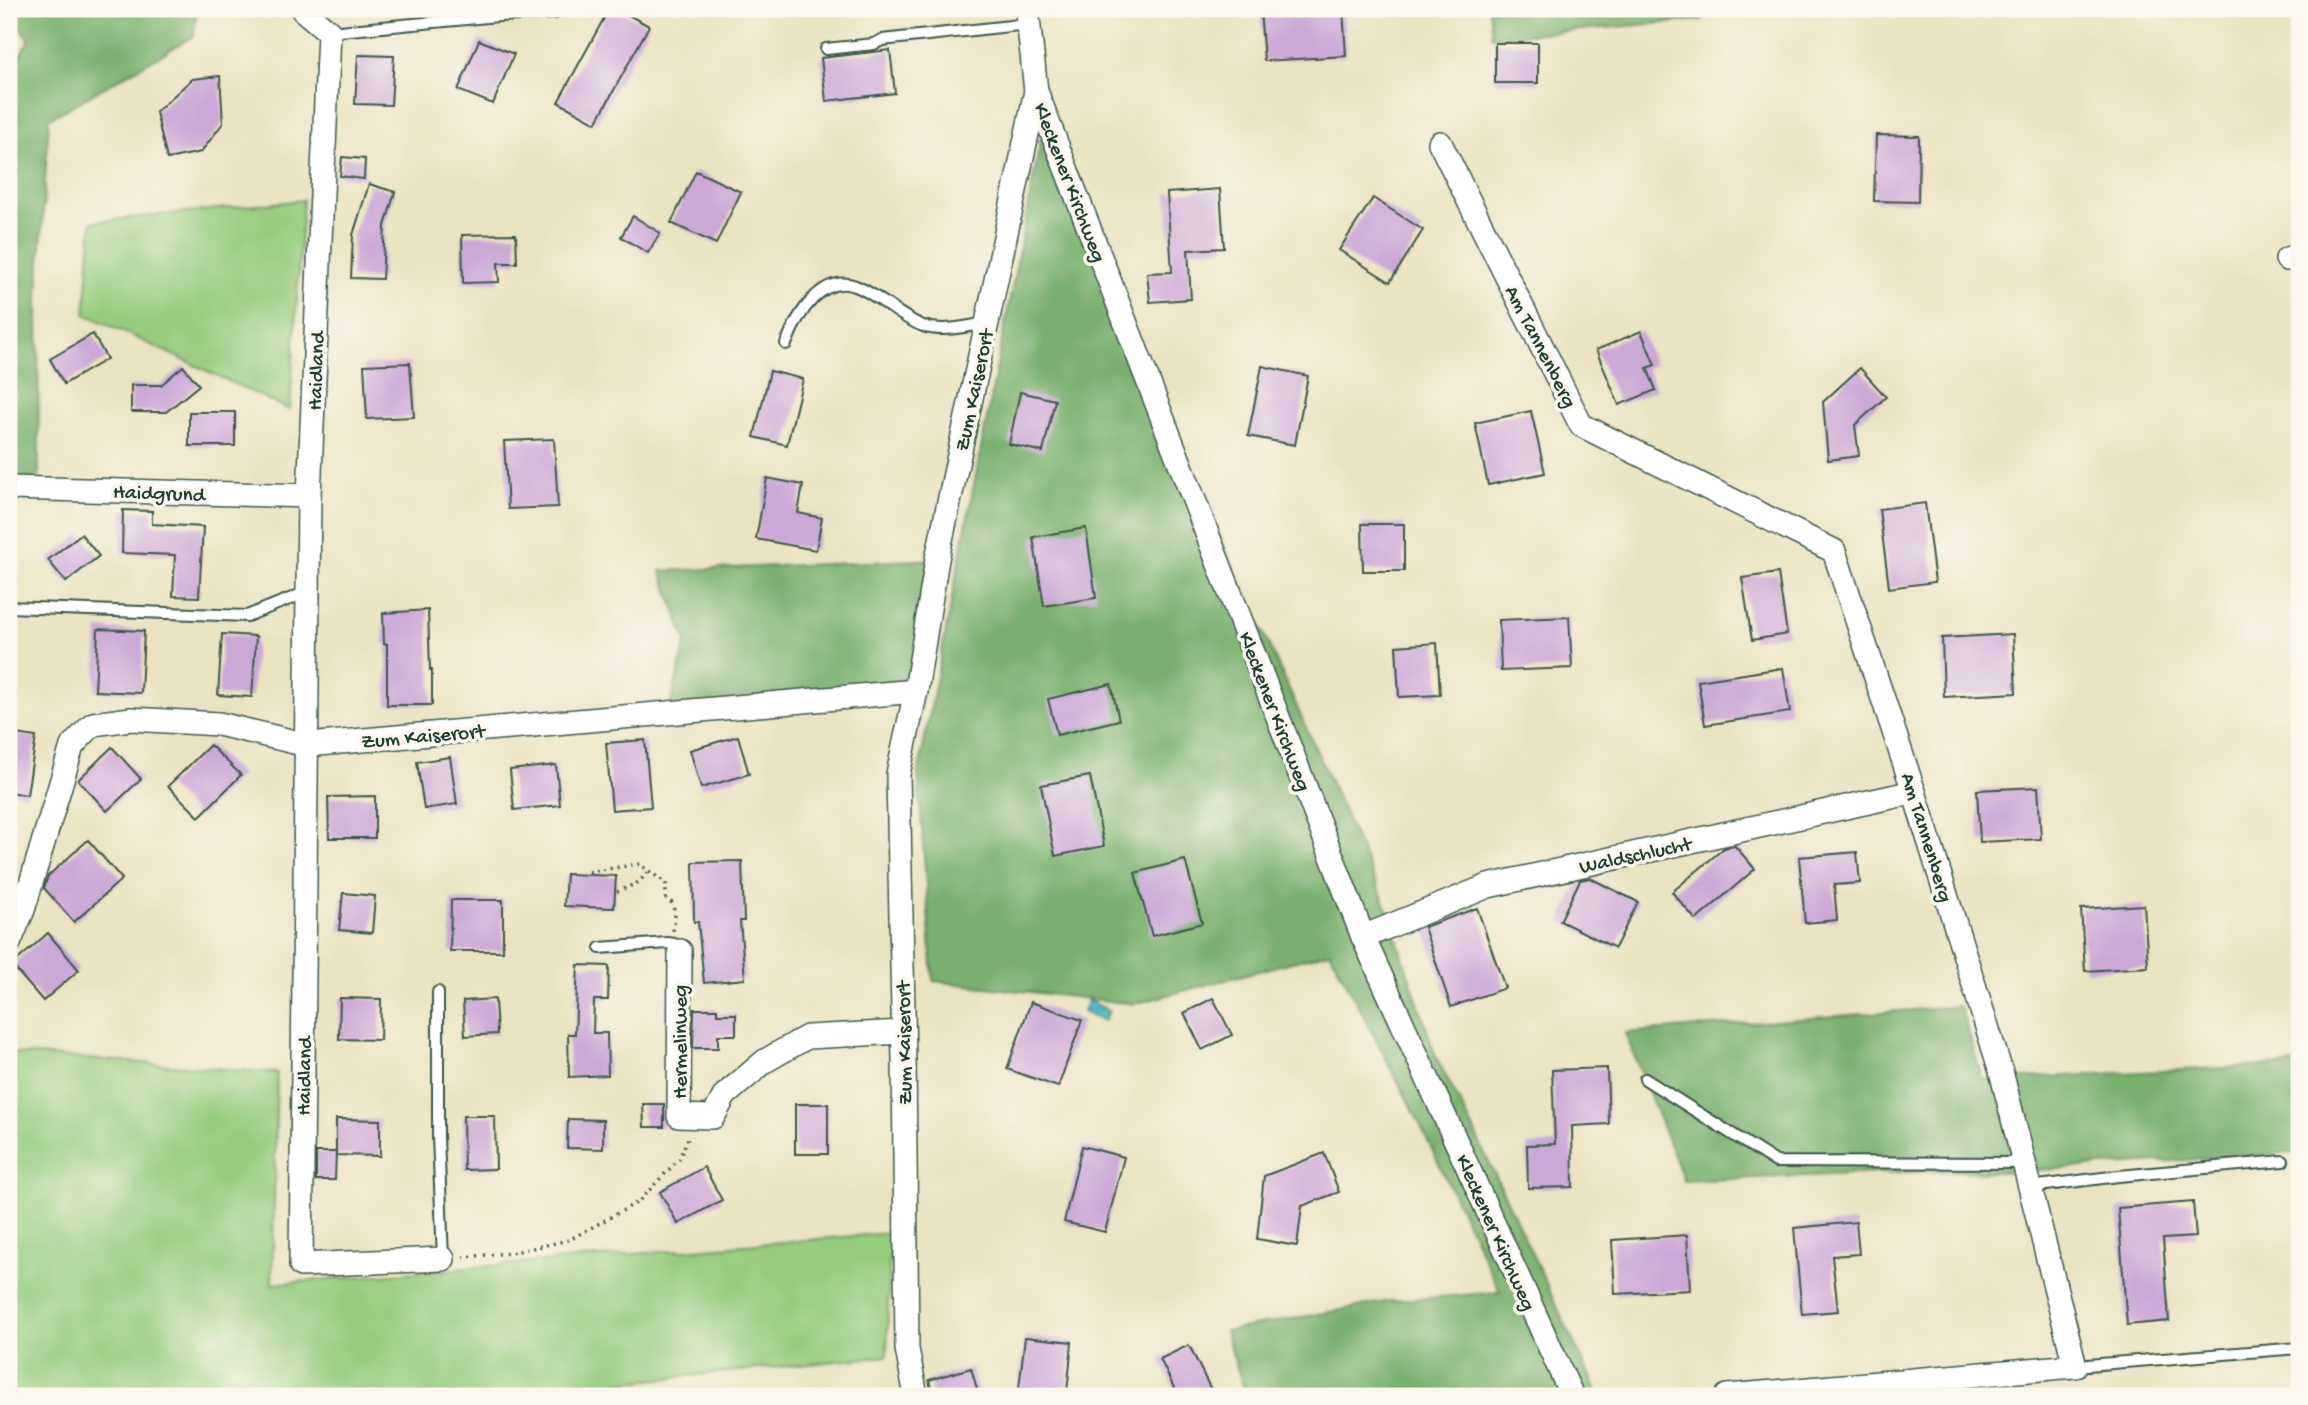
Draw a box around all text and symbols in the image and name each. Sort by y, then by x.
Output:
street label: Kleckener Kirchweg [1026,100,1110,266]
street label: Am Tannenberg [1497,282,1580,413]
street label: Zum Kaiserort [951,325,1002,454]
street label: Haidland [305,329,332,411]
street label: Haidgrund [112,481,207,510]
street label: Kleckener Kirchweg [1231,629,1315,795]
street label: Zum Kaiserort [360,720,489,756]
street label: Am Tannenberg [1893,770,1956,906]
street label: Waldschlucht [1577,833,1696,882]
street label: Zum Kaiserort [893,978,920,1105]
street label: Hermelinweg [670,985,695,1099]
street label: Haidland [293,1035,320,1116]
street label: Kleckener Kirchweg [1448,1151,1540,1316]

